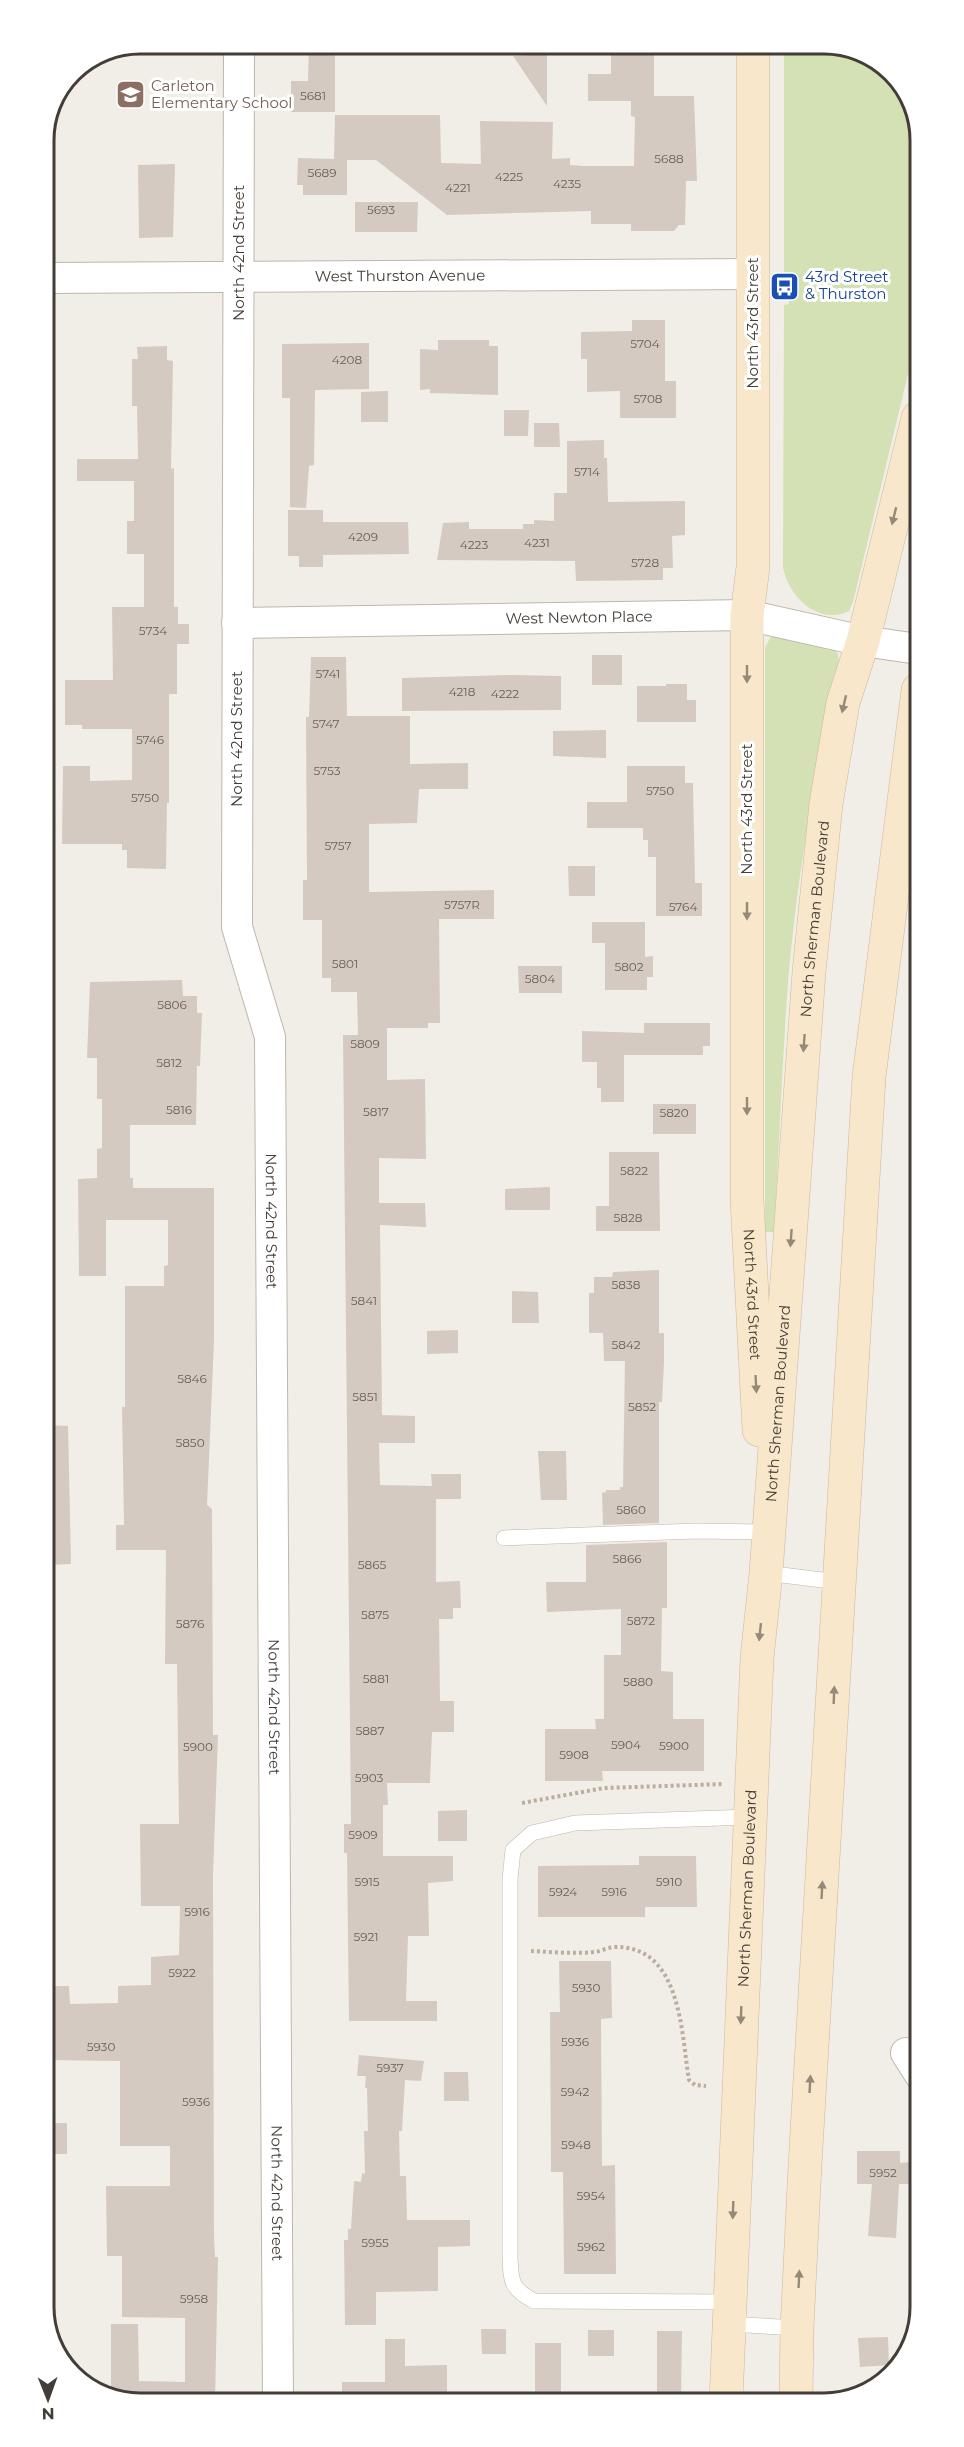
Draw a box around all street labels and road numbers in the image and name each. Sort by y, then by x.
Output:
street label: North 42nd Street [229,185,248,321]
street label: North 43rd Street [743,257,762,389]
street label: West Thurston Avenue [315,266,485,285]
street label: West Newton Place [505,606,653,628]
street label: North 42nd Street [227,671,246,807]
street label: North 43rd Street [737,743,756,875]
street label: North Sherman Boulevard [796,820,833,1018]
street label: North 42nd Street [262,1153,281,1289]
street label: North 43rd Street [740,1228,765,1361]
street label: North Sherman Boulevard [761,1304,794,1503]
street label: North 42nd Street [265,1639,284,1775]
street label: North Sherman Boulevard [733,1789,760,1988]
street label: North 42nd Street [267,2125,287,2261]

